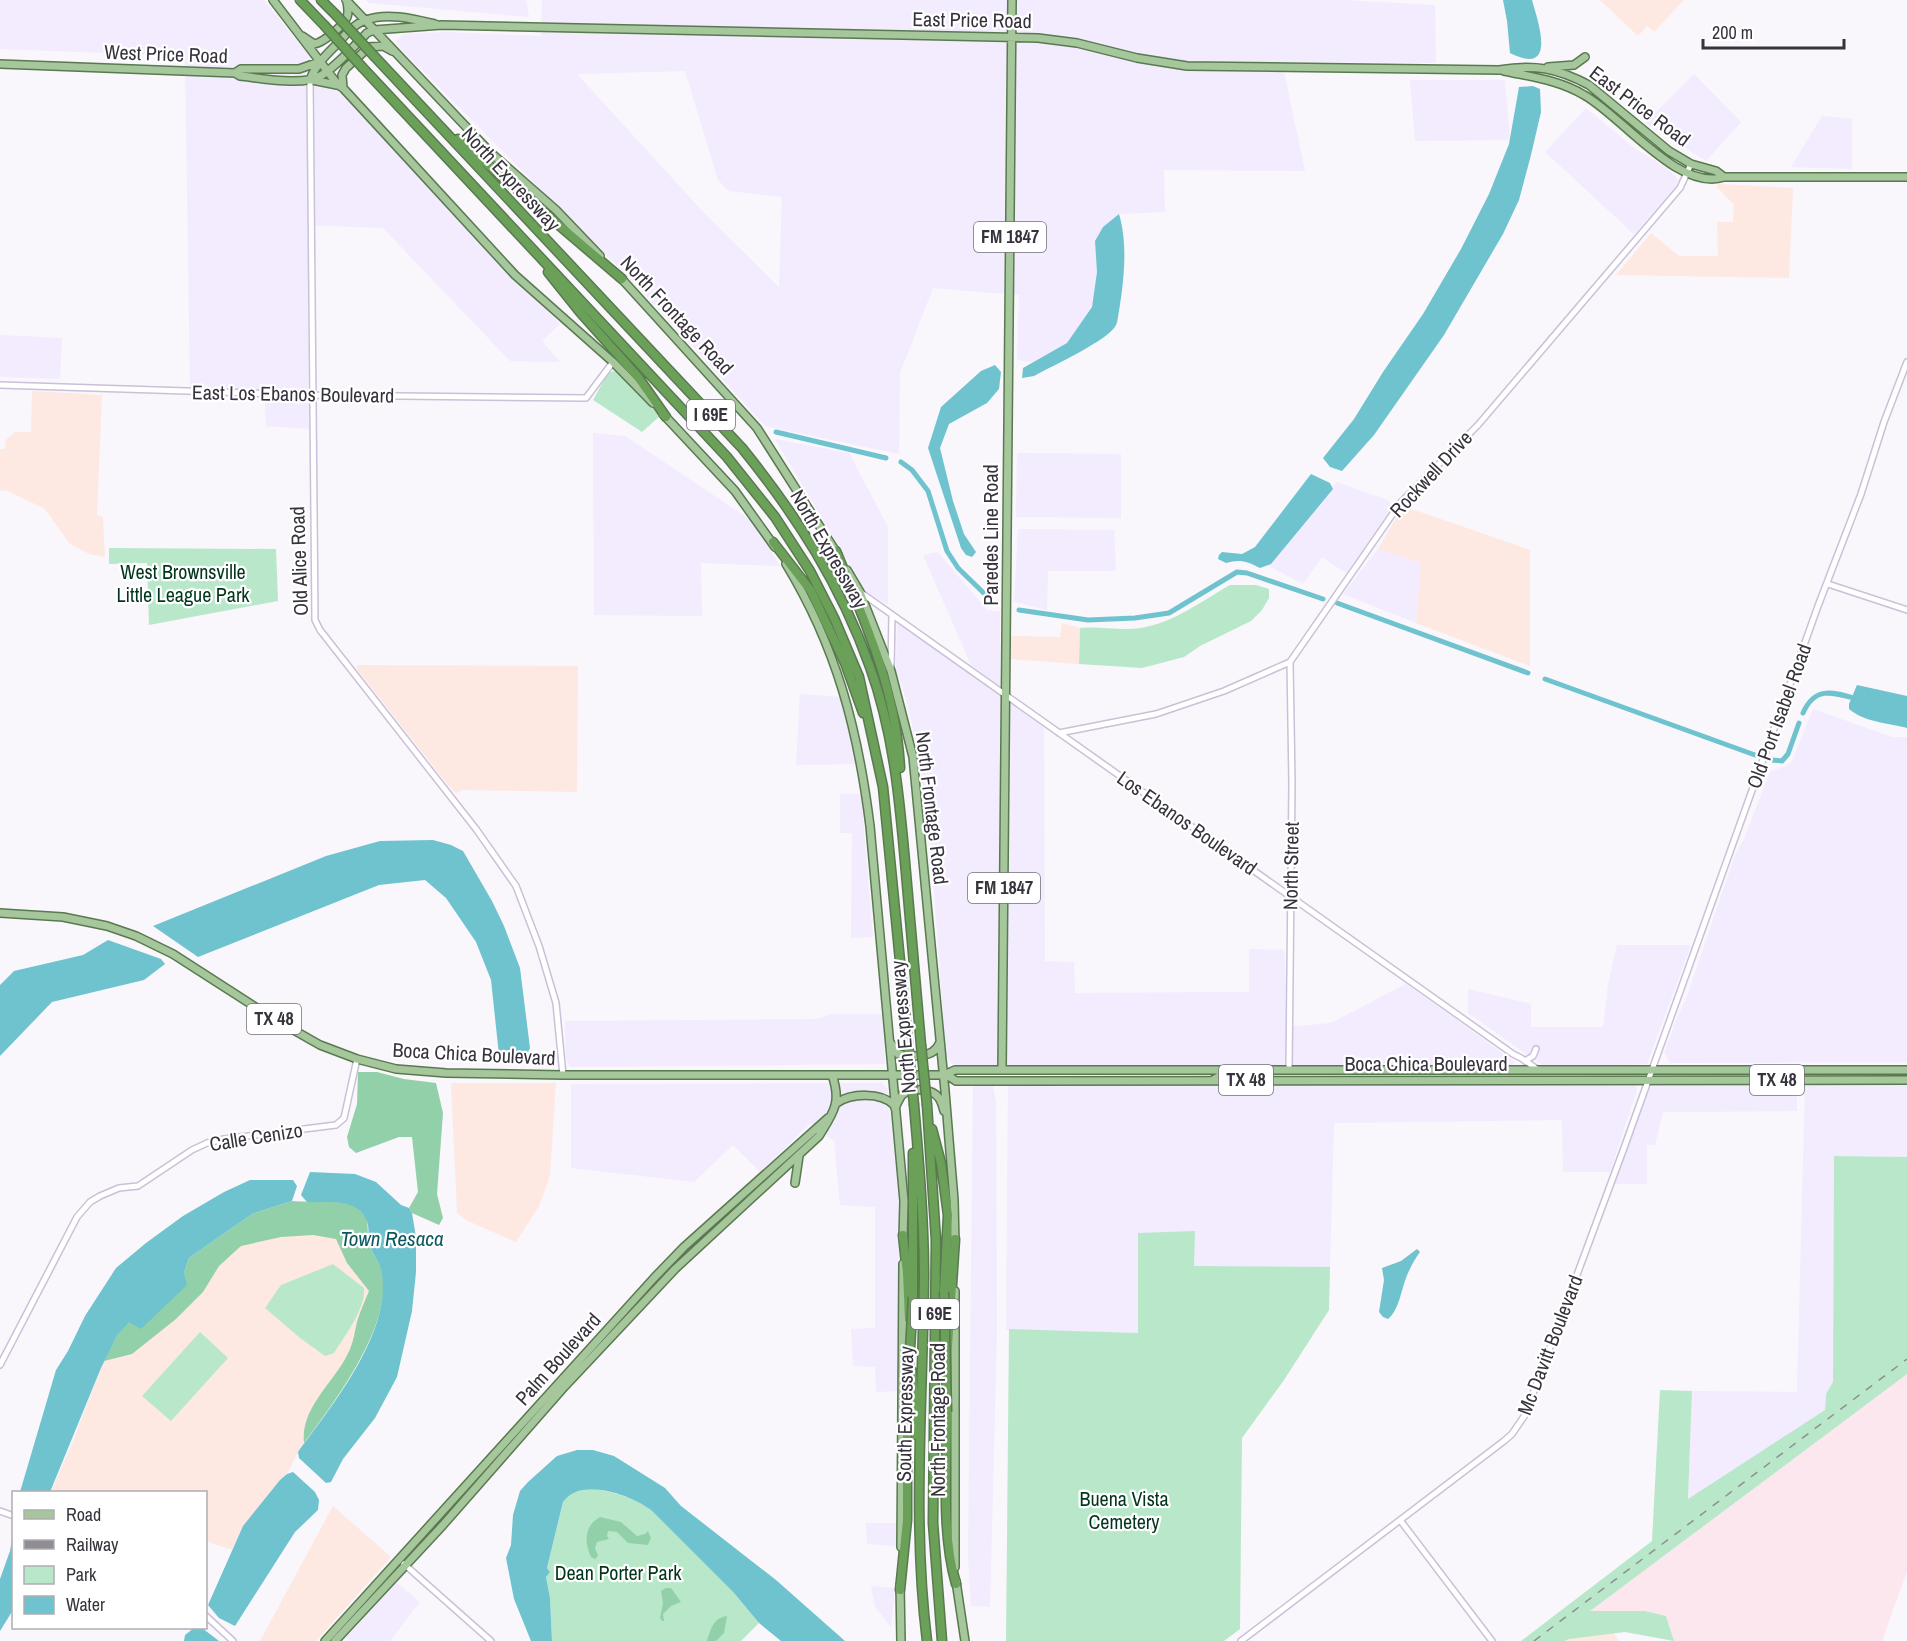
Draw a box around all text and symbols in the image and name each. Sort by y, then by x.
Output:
street label: East Price Road [912,5,1032,34]
scale bar [1703,12,1844,50]
text: 200 m [1712,20,1753,45]
street label: West Price Road [104,38,228,69]
street label: East Price Road [1584,59,1696,152]
street label: North Expressway [456,121,567,237]
road number: FM 1847 [974,222,1046,252]
street label: North Frontage Road [615,249,740,380]
street label: East Los Ebanos Boulevard [192,378,394,409]
road number: I 69E [687,400,735,430]
street label: Rockwell Drive [1383,424,1478,523]
street label: Paredes Line Road [977,464,1004,606]
street label: North Expressway [784,484,875,614]
street label: Old Alice Road [283,506,314,616]
park label: West Brownsville Little League Park [116,558,250,608]
street label: Old Port Isabel Road [1740,640,1817,792]
street label: North Frontage Road [910,730,955,886]
street label: Los Ebanos Boulevard [1112,764,1263,881]
street label: North Street [1276,821,1305,910]
road number: FM 1847 [968,873,1040,903]
street label: North Expressway [883,959,922,1094]
road number: TX 48 [247,1004,301,1034]
street label: Boca Chica Boulevard [392,1036,556,1071]
street label: Boca Chica Boulevard [1344,1050,1508,1077]
road number: TX 48 [1219,1065,1273,1095]
road number: TX 48 [1750,1065,1804,1095]
street label: Calle Cenizo [207,1116,304,1157]
water label: Town Resaca [341,1224,443,1253]
street label: Mc Davitt Boulevard [1510,1271,1589,1419]
road number: I 69E [911,1299,959,1329]
street label: Palm Boulevard [509,1307,606,1411]
street label: North Frontage Road [924,1343,951,1497]
street label: South Expressway [890,1345,919,1482]
park label: Buena Vista Cemetery [1079,1485,1169,1535]
legend [12,1491,207,1629]
text: Road [66,1502,101,1527]
text: Railway [66,1532,119,1557]
park label: Dean Porter Park [555,1559,682,1586]
text: Park [66,1562,97,1587]
text: Water [66,1592,105,1617]

